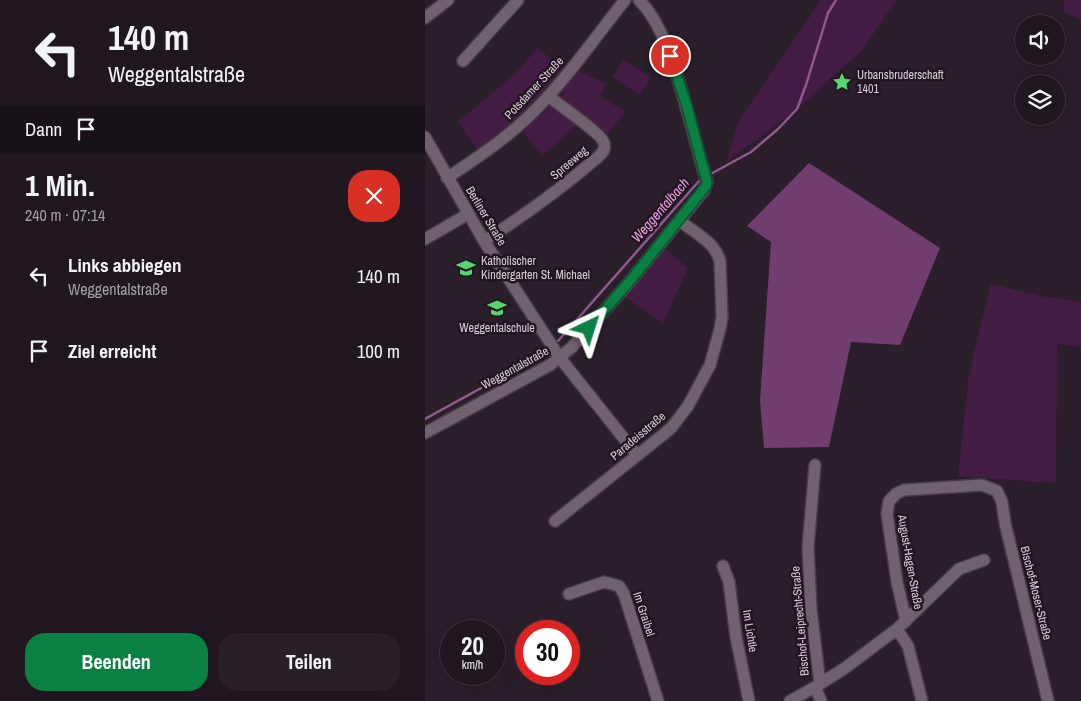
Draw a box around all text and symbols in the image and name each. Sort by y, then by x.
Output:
text: 140 m [108,14,189,61]
map controls [1015,15,1065,125]
button: sound [1015,15,1065,65]
icon: left [25,20,90,85]
pin [649,35,691,77]
icon: arrive [656,42,684,70]
street label: Potsdamer Straße [501,53,567,123]
text: Weggentalstraße [108,59,245,89]
place label: Urbansbruderschaft 1401 [857,67,944,97]
place icon: Urbansbruderschaft 1401 [831,71,853,93]
button: layers [1015,75,1065,125]
icon: arrive [72,115,100,143]
text: Dann [25,116,62,142]
street label: Spreeweg [547,142,592,183]
text: 1 Min. [25,165,95,205]
button: close [348,170,400,222]
water label: Weggentalbach [627,174,693,246]
street label: Berliner Straße [462,183,510,249]
text: 240 m · 07:14 [25,204,105,226]
text: Links abbiegen [68,252,181,278]
place label: Katholischer Kindergarten St. Michael [481,253,590,283]
school or university icon: Katholischer Kindergarten St. Michael [455,257,477,279]
icon: left [25,262,53,290]
text: 140 m [357,263,400,289]
text: Weggentalstraße [68,278,168,300]
school or university icon: Weggentalschule [486,297,508,319]
position arrow [562,301,614,353]
place label: Weggentalschule [459,320,535,336]
icon: arrive [25,337,53,365]
text: Ziel erreicht [68,338,156,364]
text: 100 m [357,338,400,364]
street label: Weggentalstraße [478,343,552,393]
street label: Paradeisstraße [607,408,669,464]
street label: August-Hagen-Straße [894,512,926,611]
street label: Bischof-Moser-Straße [1017,544,1055,642]
street label: Bischof-Leiprecht-Straße [787,566,813,676]
street label: Im Graibel [629,590,659,638]
street label: Im Lichtle [739,609,761,653]
speed limit sign: 30 [515,620,580,685]
text: 20 [461,629,484,663]
button: Beenden [25,633,208,691]
button: Teilen [218,633,400,691]
text: km/h [462,657,483,673]

